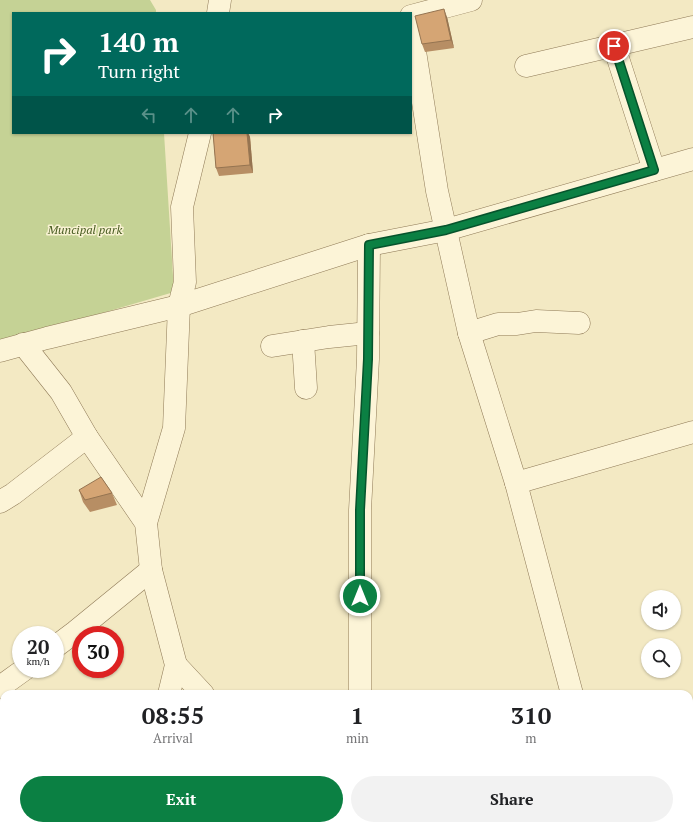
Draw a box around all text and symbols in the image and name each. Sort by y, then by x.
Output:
text: 140 m [98,23,179,60]
icon: right [32,28,84,80]
pin [597,29,631,63]
icon: arrive [603,35,625,57]
text: Turn right [98,59,180,83]
icon: left [138,104,160,126]
icon: ahead [180,104,202,126]
icon: ahead [222,104,244,126]
icon: right [264,104,286,126]
park label: Muncipal park [47,222,122,237]
position arrow [339,575,381,617]
map controls [641,590,681,678]
button: sound [641,590,681,630]
speed limit sign: 30 [72,626,124,678]
text: 20 [27,633,49,660]
button: search [641,638,681,678]
text: km/h [26,655,50,668]
text: 08:55 [142,699,204,731]
text: 1 [351,699,364,731]
text: 310 [511,699,551,731]
text: Arrival [153,729,193,747]
text: min [346,729,369,747]
text: m [525,729,537,747]
button: Exit [20,776,343,822]
button: Share [351,776,673,822]

